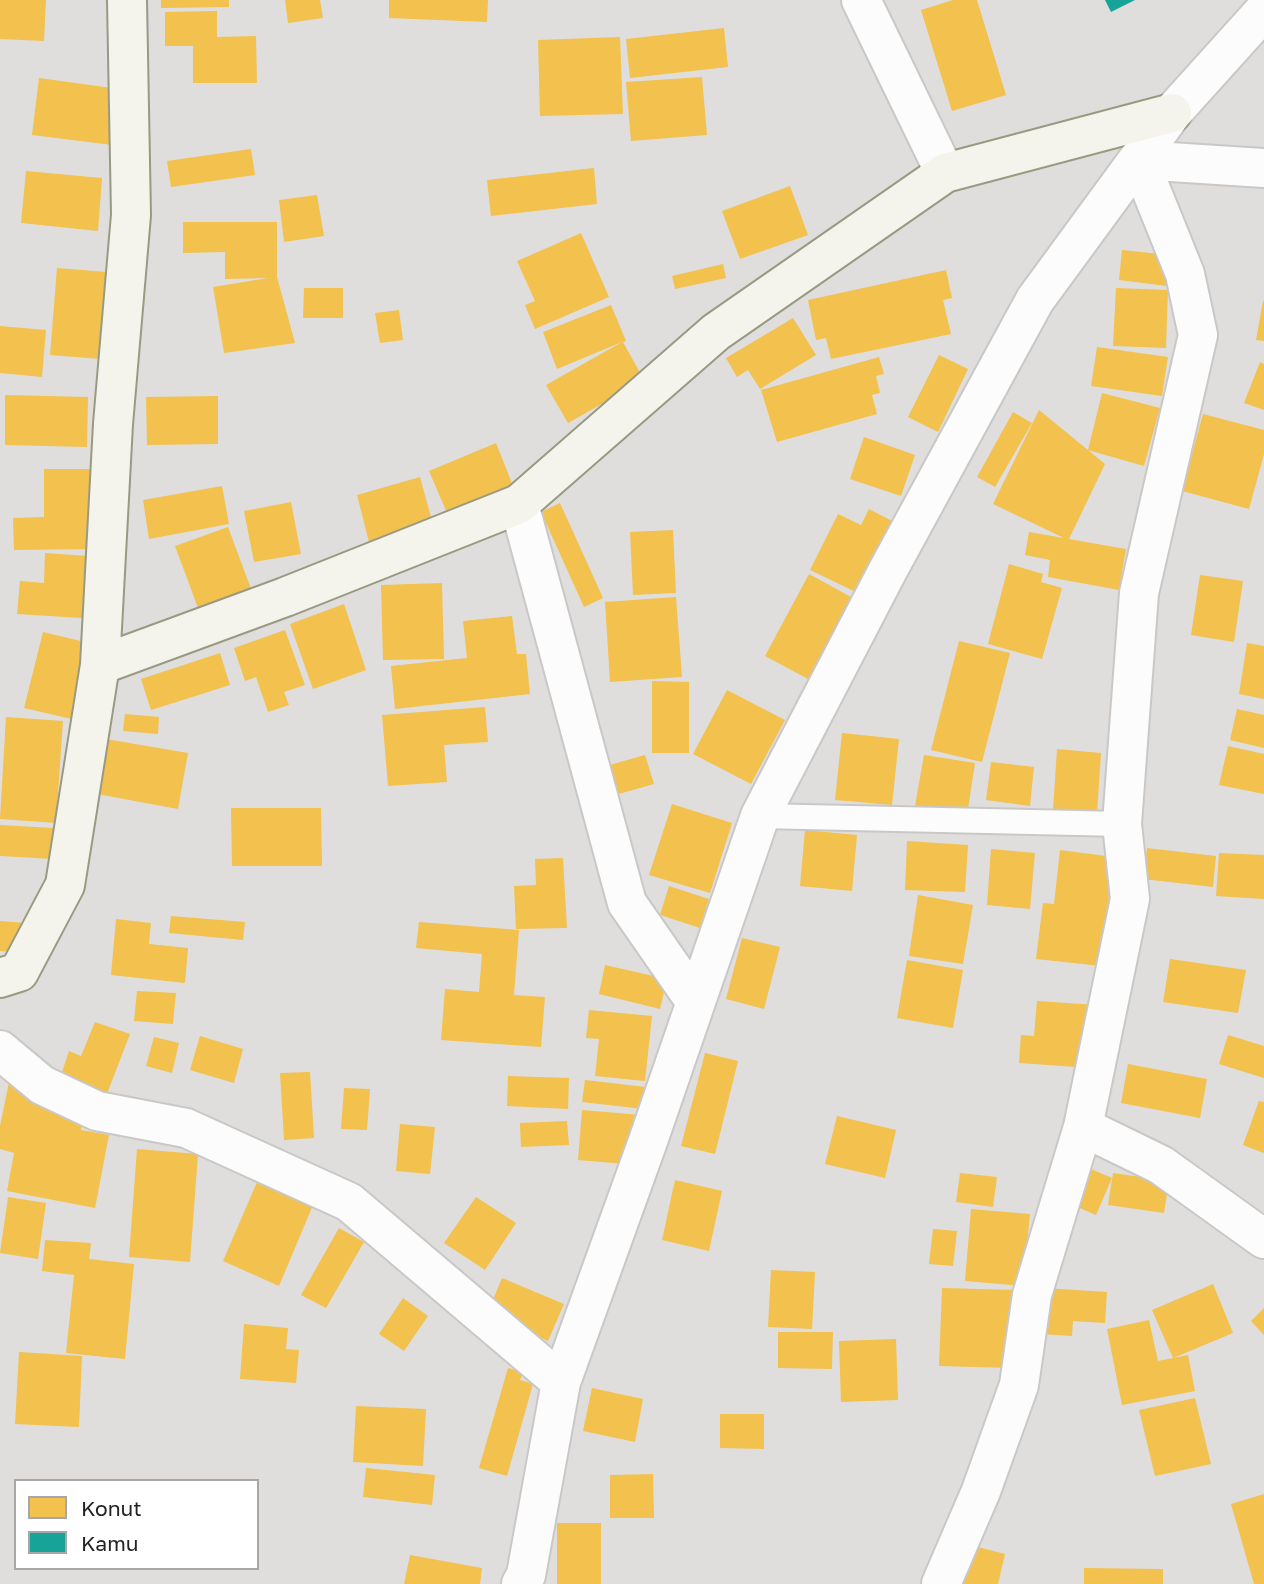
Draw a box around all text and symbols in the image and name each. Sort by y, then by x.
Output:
legend [14,1479,259,1570]
text: Konut [81,1495,142,1521]
text: Kamu [81,1530,138,1556]

